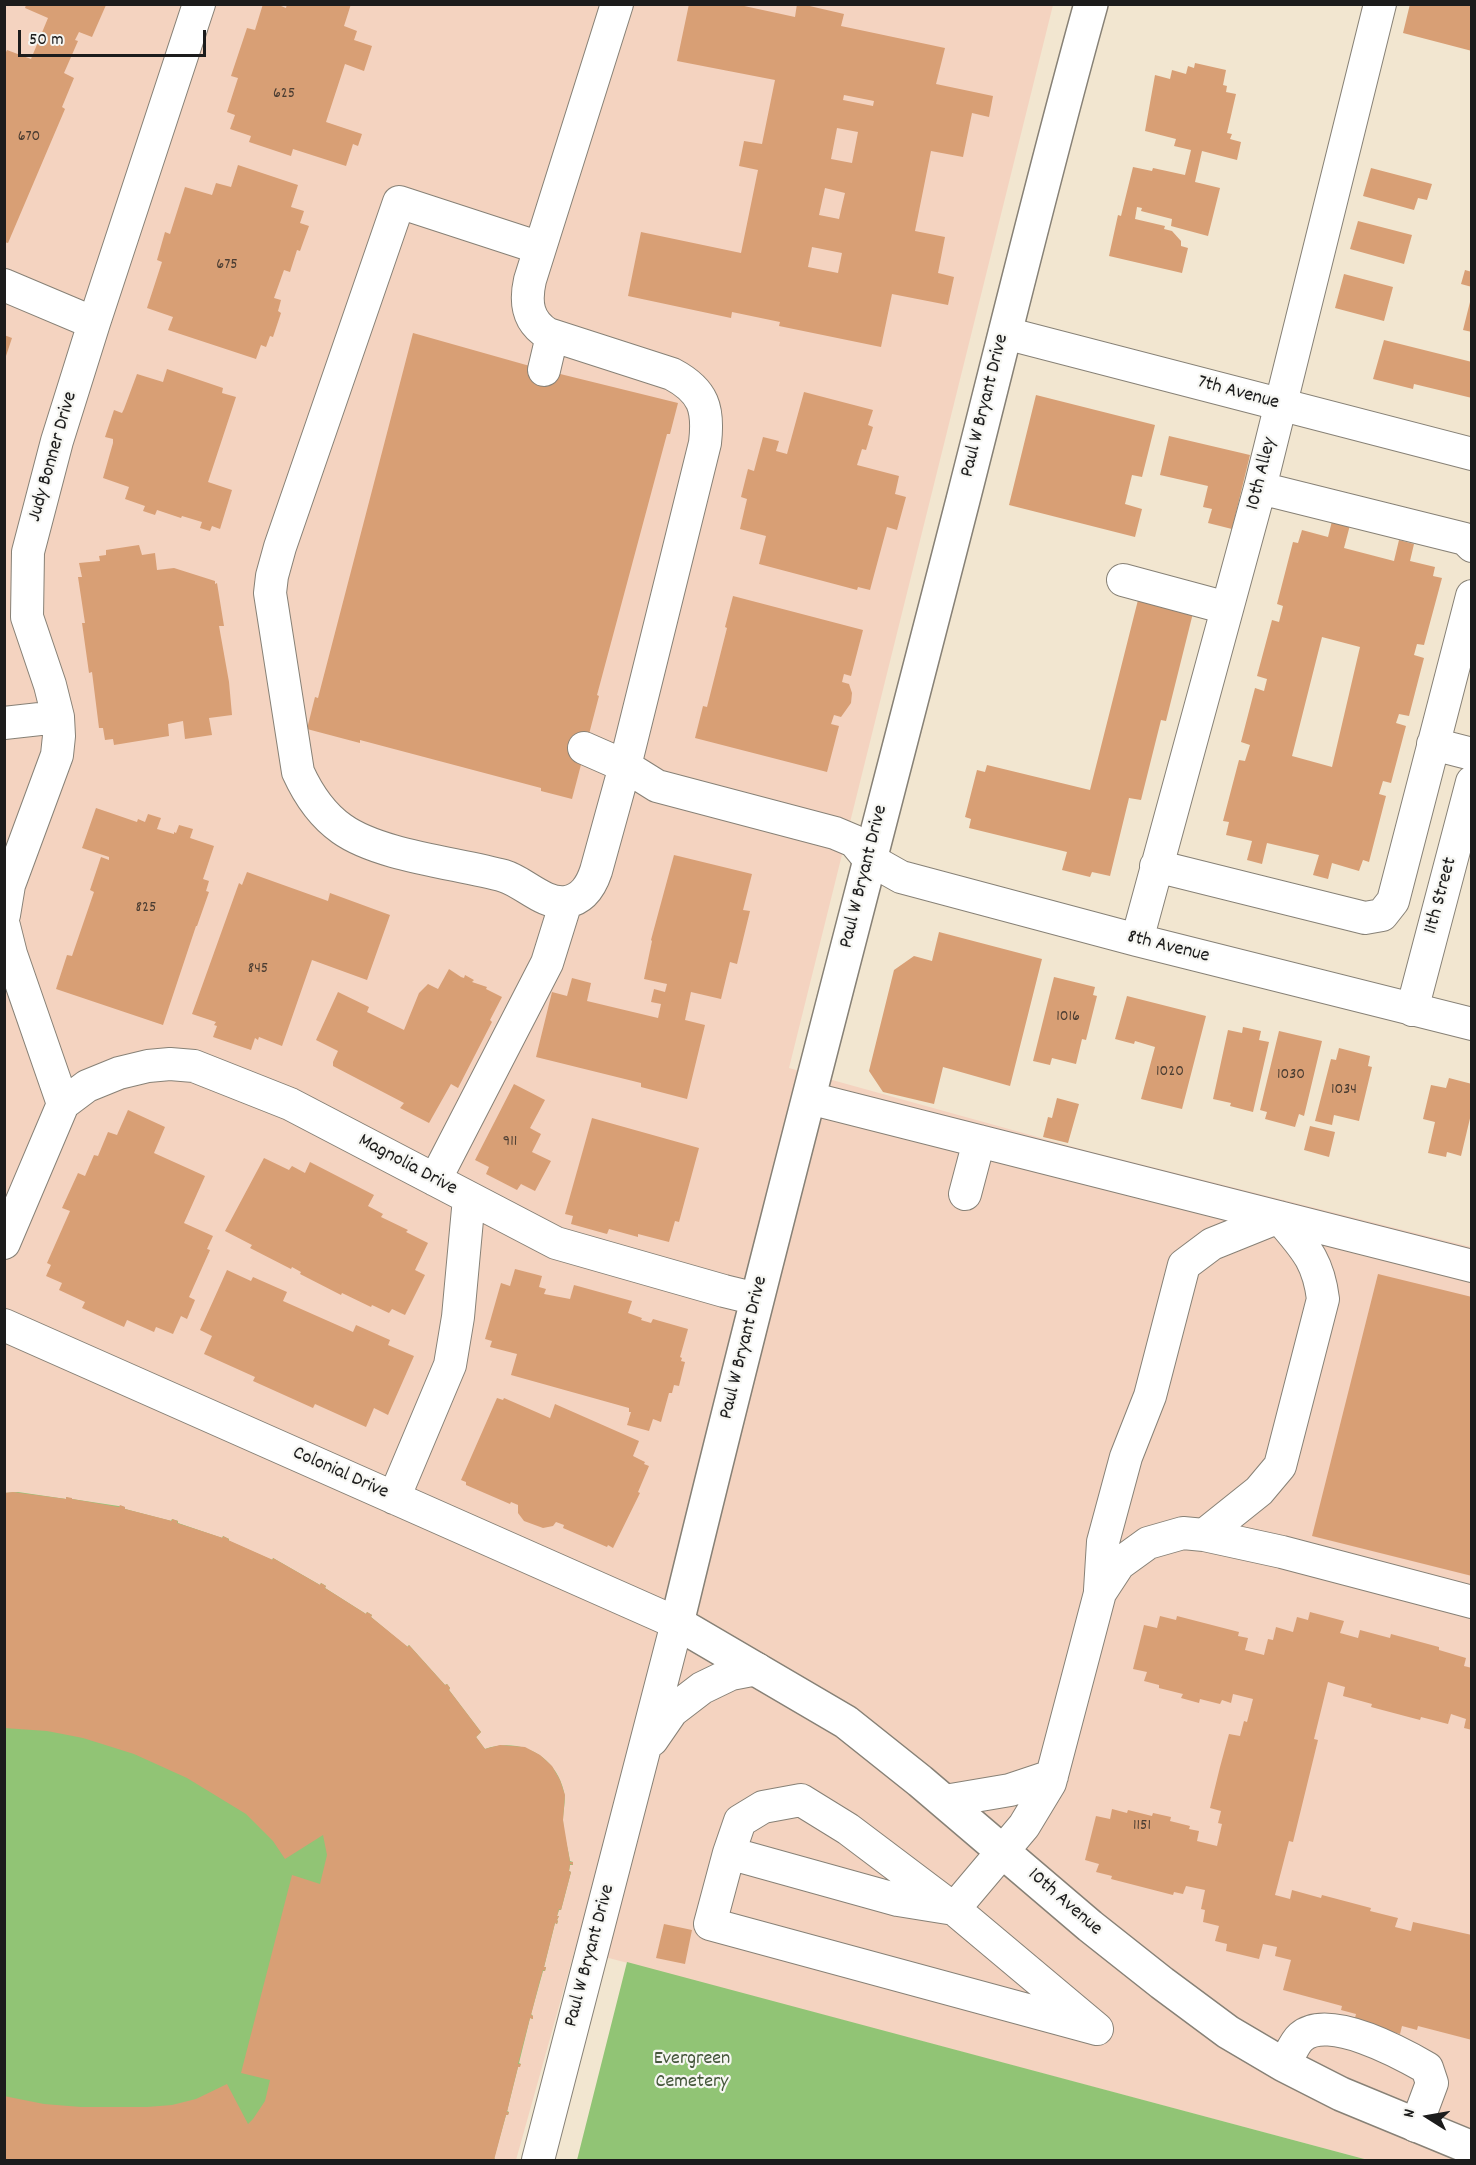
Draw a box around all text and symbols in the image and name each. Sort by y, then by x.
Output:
scale bar [21,18,208,56]
text: 50 m [29,28,64,53]
house number: 625 [273,85,295,105]
house number: 670 [18,128,40,148]
house number: 675 [216,256,238,276]
street label: Paul W Bryant Drive [957,332,1015,480]
street label: 7th Avenue [1195,372,1281,416]
street label: Judy Bonner Drive [24,389,84,525]
street label: 10th Alley [1242,435,1284,513]
street label: Paul W Bryant Drive [836,803,894,951]
street label: 11th Street [1420,855,1464,937]
house number: 825 [136,899,156,919]
street label: 8th Avenue [1124,926,1212,970]
house number: 845 [248,960,268,980]
house number: 1016 [1056,1008,1080,1028]
house number: 1020 [1156,1063,1184,1083]
house number: 1030 [1277,1066,1305,1086]
house number: 1034 [1331,1081,1357,1101]
street label: Magnolia Drive [353,1130,461,1202]
house number: 911 [503,1133,517,1153]
street label: Paul W Bryant Drive [716,1274,774,1422]
street label: Colonial Drive [288,1442,392,1506]
house number: 1151 [1133,1817,1151,1837]
street label: 10th Avenue [1022,1864,1106,1942]
street label: Paul W Bryant Drive [560,1882,622,2030]
park label: Evergreen Cemetery [654,2048,730,2095]
north arrow [1398,2087,1458,2147]
text: N [1398,2107,1422,2120]

